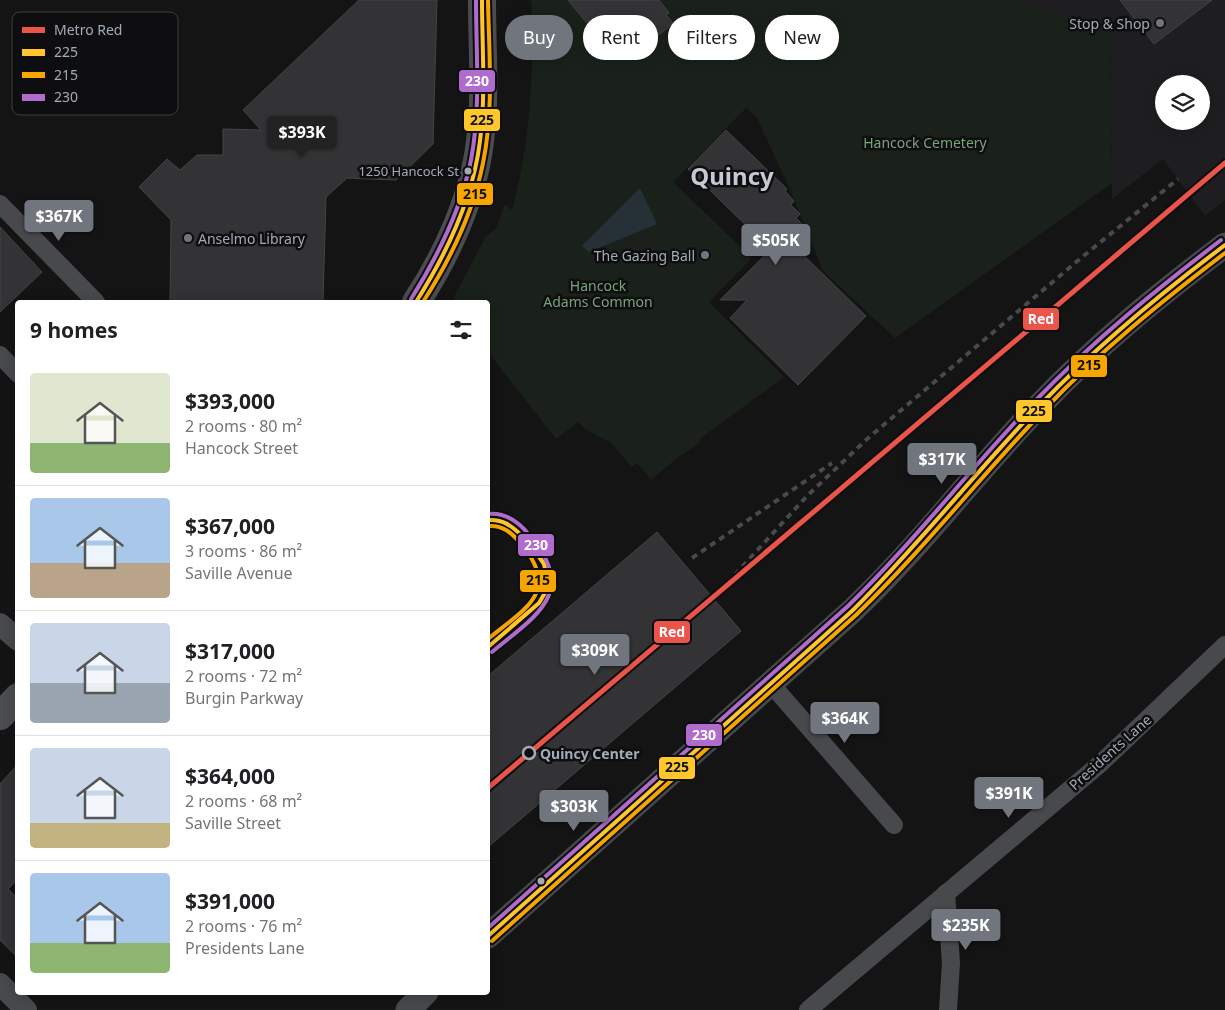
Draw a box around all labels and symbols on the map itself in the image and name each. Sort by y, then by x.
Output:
legend [12,12,178,115]
place label: Stop & Shop [1069,14,1150,33]
marker: Stop & Shop [1154,17,1166,29]
text: Metro Red [54,20,122,39]
text: 225 [54,42,78,61]
text: 215 [54,65,78,84]
line badge: 230 [458,69,496,93]
text: 230 [465,71,489,90]
text: 230 [54,87,78,106]
line badge: 225 [463,108,501,132]
text: 225 [470,110,494,129]
pin: $393K [267,116,337,158]
park label: Hancock Cemetery [863,133,988,152]
district label: Quincy [690,159,774,192]
place label: 1250 Hancock St [358,162,459,180]
marker: 1250 Hancock St [463,166,473,176]
line badge: 215 [456,182,494,206]
text: 215 [463,184,487,203]
pin: $367K [24,200,94,242]
pin: $505K [741,224,811,266]
place label: Anselmo Library [198,229,306,248]
marker: Anselmo Library [182,232,194,244]
place label: The Gazing Ball [594,246,695,265]
marker: The Gazing Ball [699,249,711,261]
park label: Hancock Adams Common [543,276,653,311]
line badge: Red [1022,307,1060,331]
text: Red [1028,309,1054,328]
line badge: 215 [1070,354,1108,378]
text: 215 [1077,355,1101,374]
line badge: 225 [1015,399,1053,423]
text: 225 [1022,401,1046,420]
pin: $317K [907,442,977,485]
line badge: 230 [517,533,555,557]
text: 230 [524,535,548,554]
line badge: 215 [519,569,557,593]
text: 215 [526,570,550,589]
line badge: Red [653,620,691,644]
text: Red [659,622,685,641]
pin: $309K [560,634,630,676]
pin: $364K [810,702,880,744]
street label: Presidents Lane [1065,710,1155,794]
line badge: 230 [685,723,723,747]
text: 230 [692,725,716,744]
place label: Quincy Center [540,744,640,763]
marker: Quincy Center [522,746,536,760]
line badge: 225 [658,756,696,780]
text: 225 [665,757,689,776]
pin: $391K [974,776,1044,819]
pin: $303K [539,790,609,832]
unlabelled marker [536,876,546,886]
pin: $235K [931,908,1001,951]

